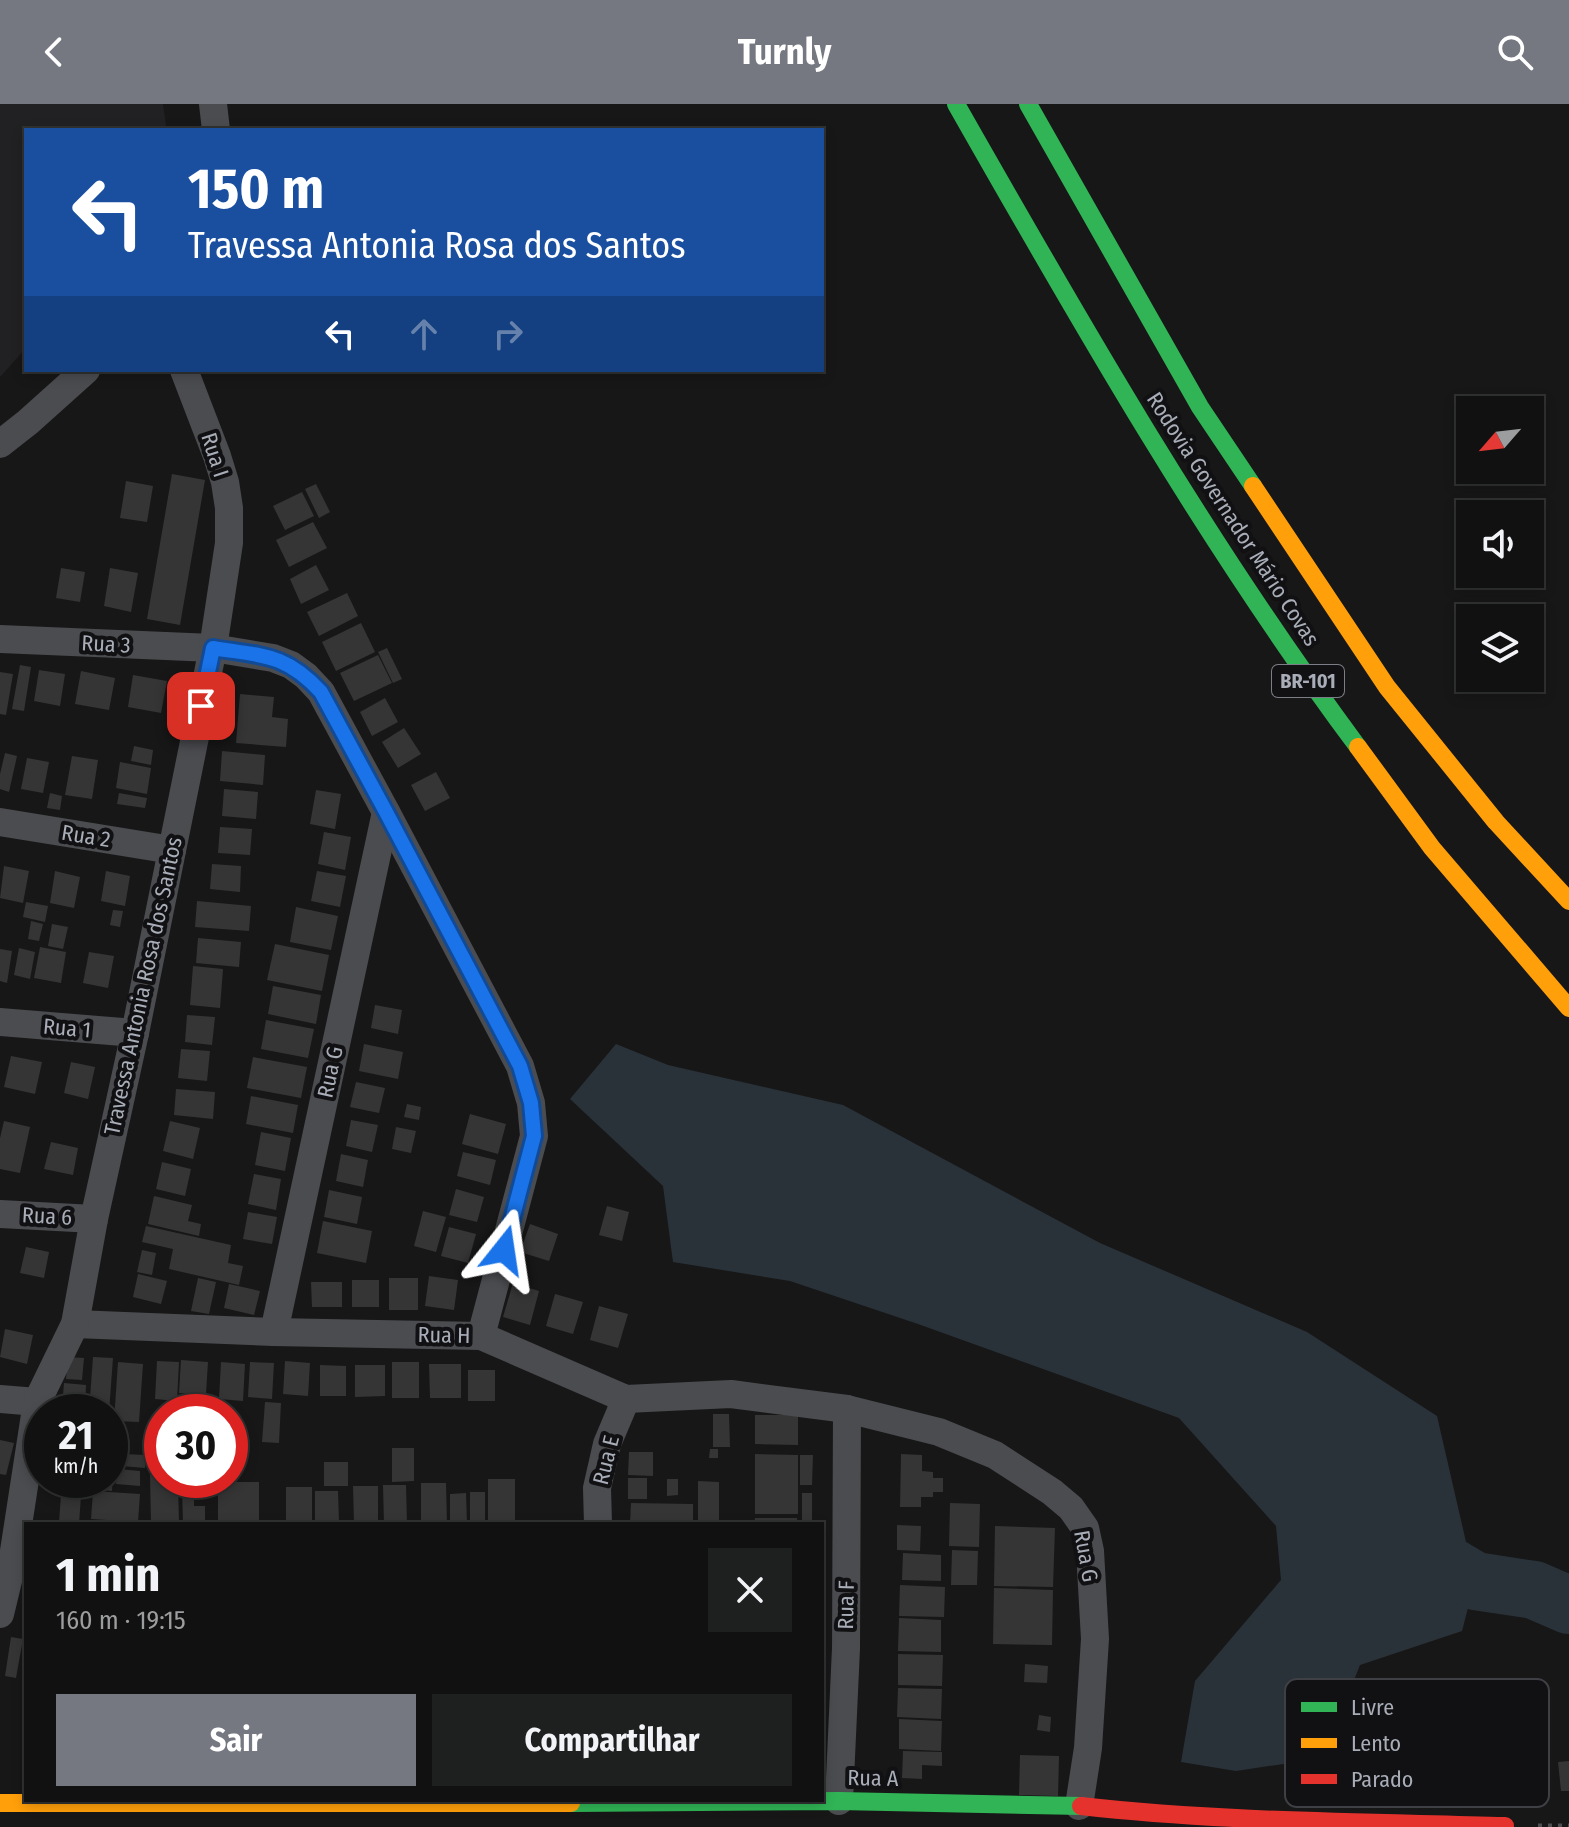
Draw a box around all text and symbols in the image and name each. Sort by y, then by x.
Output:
icon: back [32,30,76,74]
text: Turnly [738,30,831,74]
icon: search [1493,30,1537,74]
text: 150 m [188,156,324,223]
icon: left [56,160,160,264]
text: Travessa Antonia Rosa dos Santos [188,224,686,268]
icon: left [318,312,362,356]
icon: ahead [402,312,446,356]
icon: right [486,312,530,356]
street label: Rodovia Governador Mário Covas [1141,387,1325,651]
north arrow [1456,396,1544,484]
map controls [1456,396,1544,692]
street label: Rua I [195,429,235,481]
button: sound [1456,500,1544,588]
button: layers [1456,604,1544,692]
street label: Rua 3 [81,629,131,659]
road number: BR-101 [1272,665,1344,697]
pin [167,672,235,740]
icon: arrive [179,684,223,728]
street label: Rua 2 [60,819,112,853]
street label: Travessa Antonia Rosa dos Santos [98,834,188,1138]
street label: Rua 1 [42,1012,92,1044]
street label: Rua G [311,1044,349,1100]
street label: Rua 6 [21,1201,73,1231]
position arrow [462,1208,546,1292]
street label: Rua H [417,1321,471,1349]
speed limit sign: 30 [144,1394,248,1498]
text: 21 [59,1412,93,1460]
street label: Rua E [587,1433,625,1487]
text: km/h [54,1454,98,1478]
street label: Rua G [1068,1528,1104,1584]
text: 1 min [56,1546,161,1604]
button: close [708,1548,792,1632]
street label: Rua F [832,1580,860,1630]
text: 160 m · 19:15 [56,1605,186,1636]
legend [1285,1679,1549,1807]
button: Sair [56,1694,416,1786]
button: Compartilhar [432,1694,792,1786]
text: Livre [1351,1694,1394,1721]
text: Lento [1351,1730,1401,1757]
street label: Rua A [847,1764,899,1792]
text: Parado [1351,1766,1413,1793]

